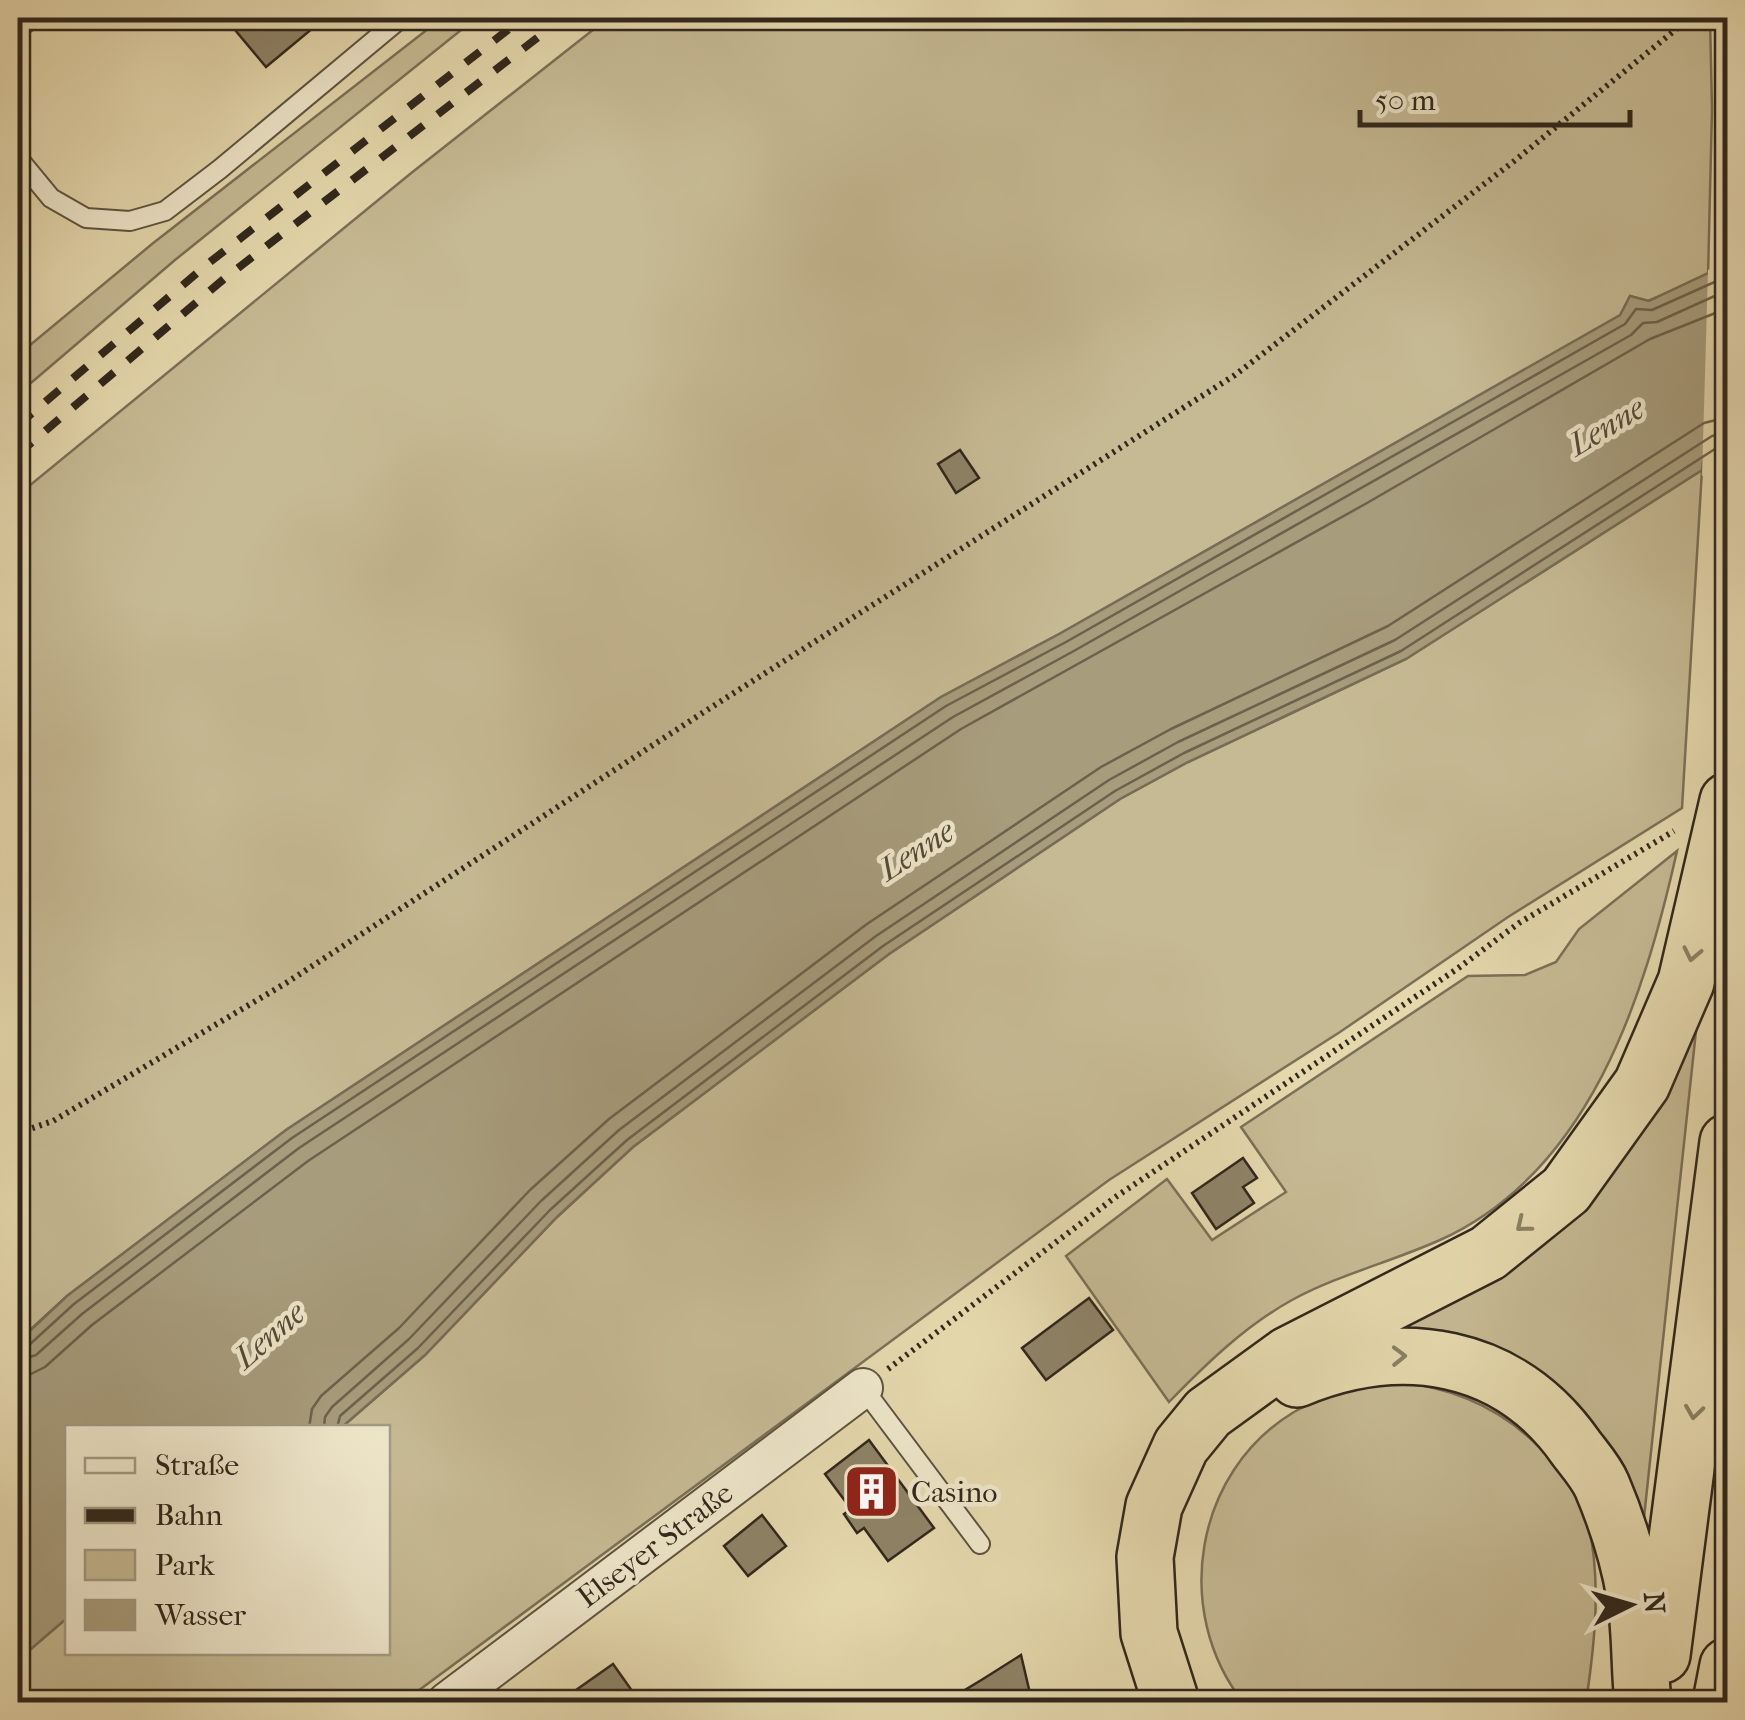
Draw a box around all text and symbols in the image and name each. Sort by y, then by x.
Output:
scale bar [1360,65,1630,127]
text: 50 m [1375,83,1436,118]
water label: Lenne [1560,389,1652,464]
water label: Lenne [870,812,962,889]
one-way arrow [1683,945,1704,962]
one-way arrow [1517,1213,1535,1231]
water label: Lenne [225,1294,313,1377]
one-way arrow [1391,1346,1407,1367]
one-way arrow [1684,1405,1705,1421]
legend [65,1425,390,1655]
text: Straße [155,1448,239,1483]
building icon: Casino [842,1462,902,1522]
street label: Elseyer Straße [571,1475,740,1615]
place label: Casino [911,1475,997,1510]
text: Bahn [155,1498,223,1533]
text: Park [155,1548,215,1583]
north arrow [1580,1555,1680,1655]
text: N [1637,1591,1672,1616]
text: Wasser [154,1598,246,1633]

